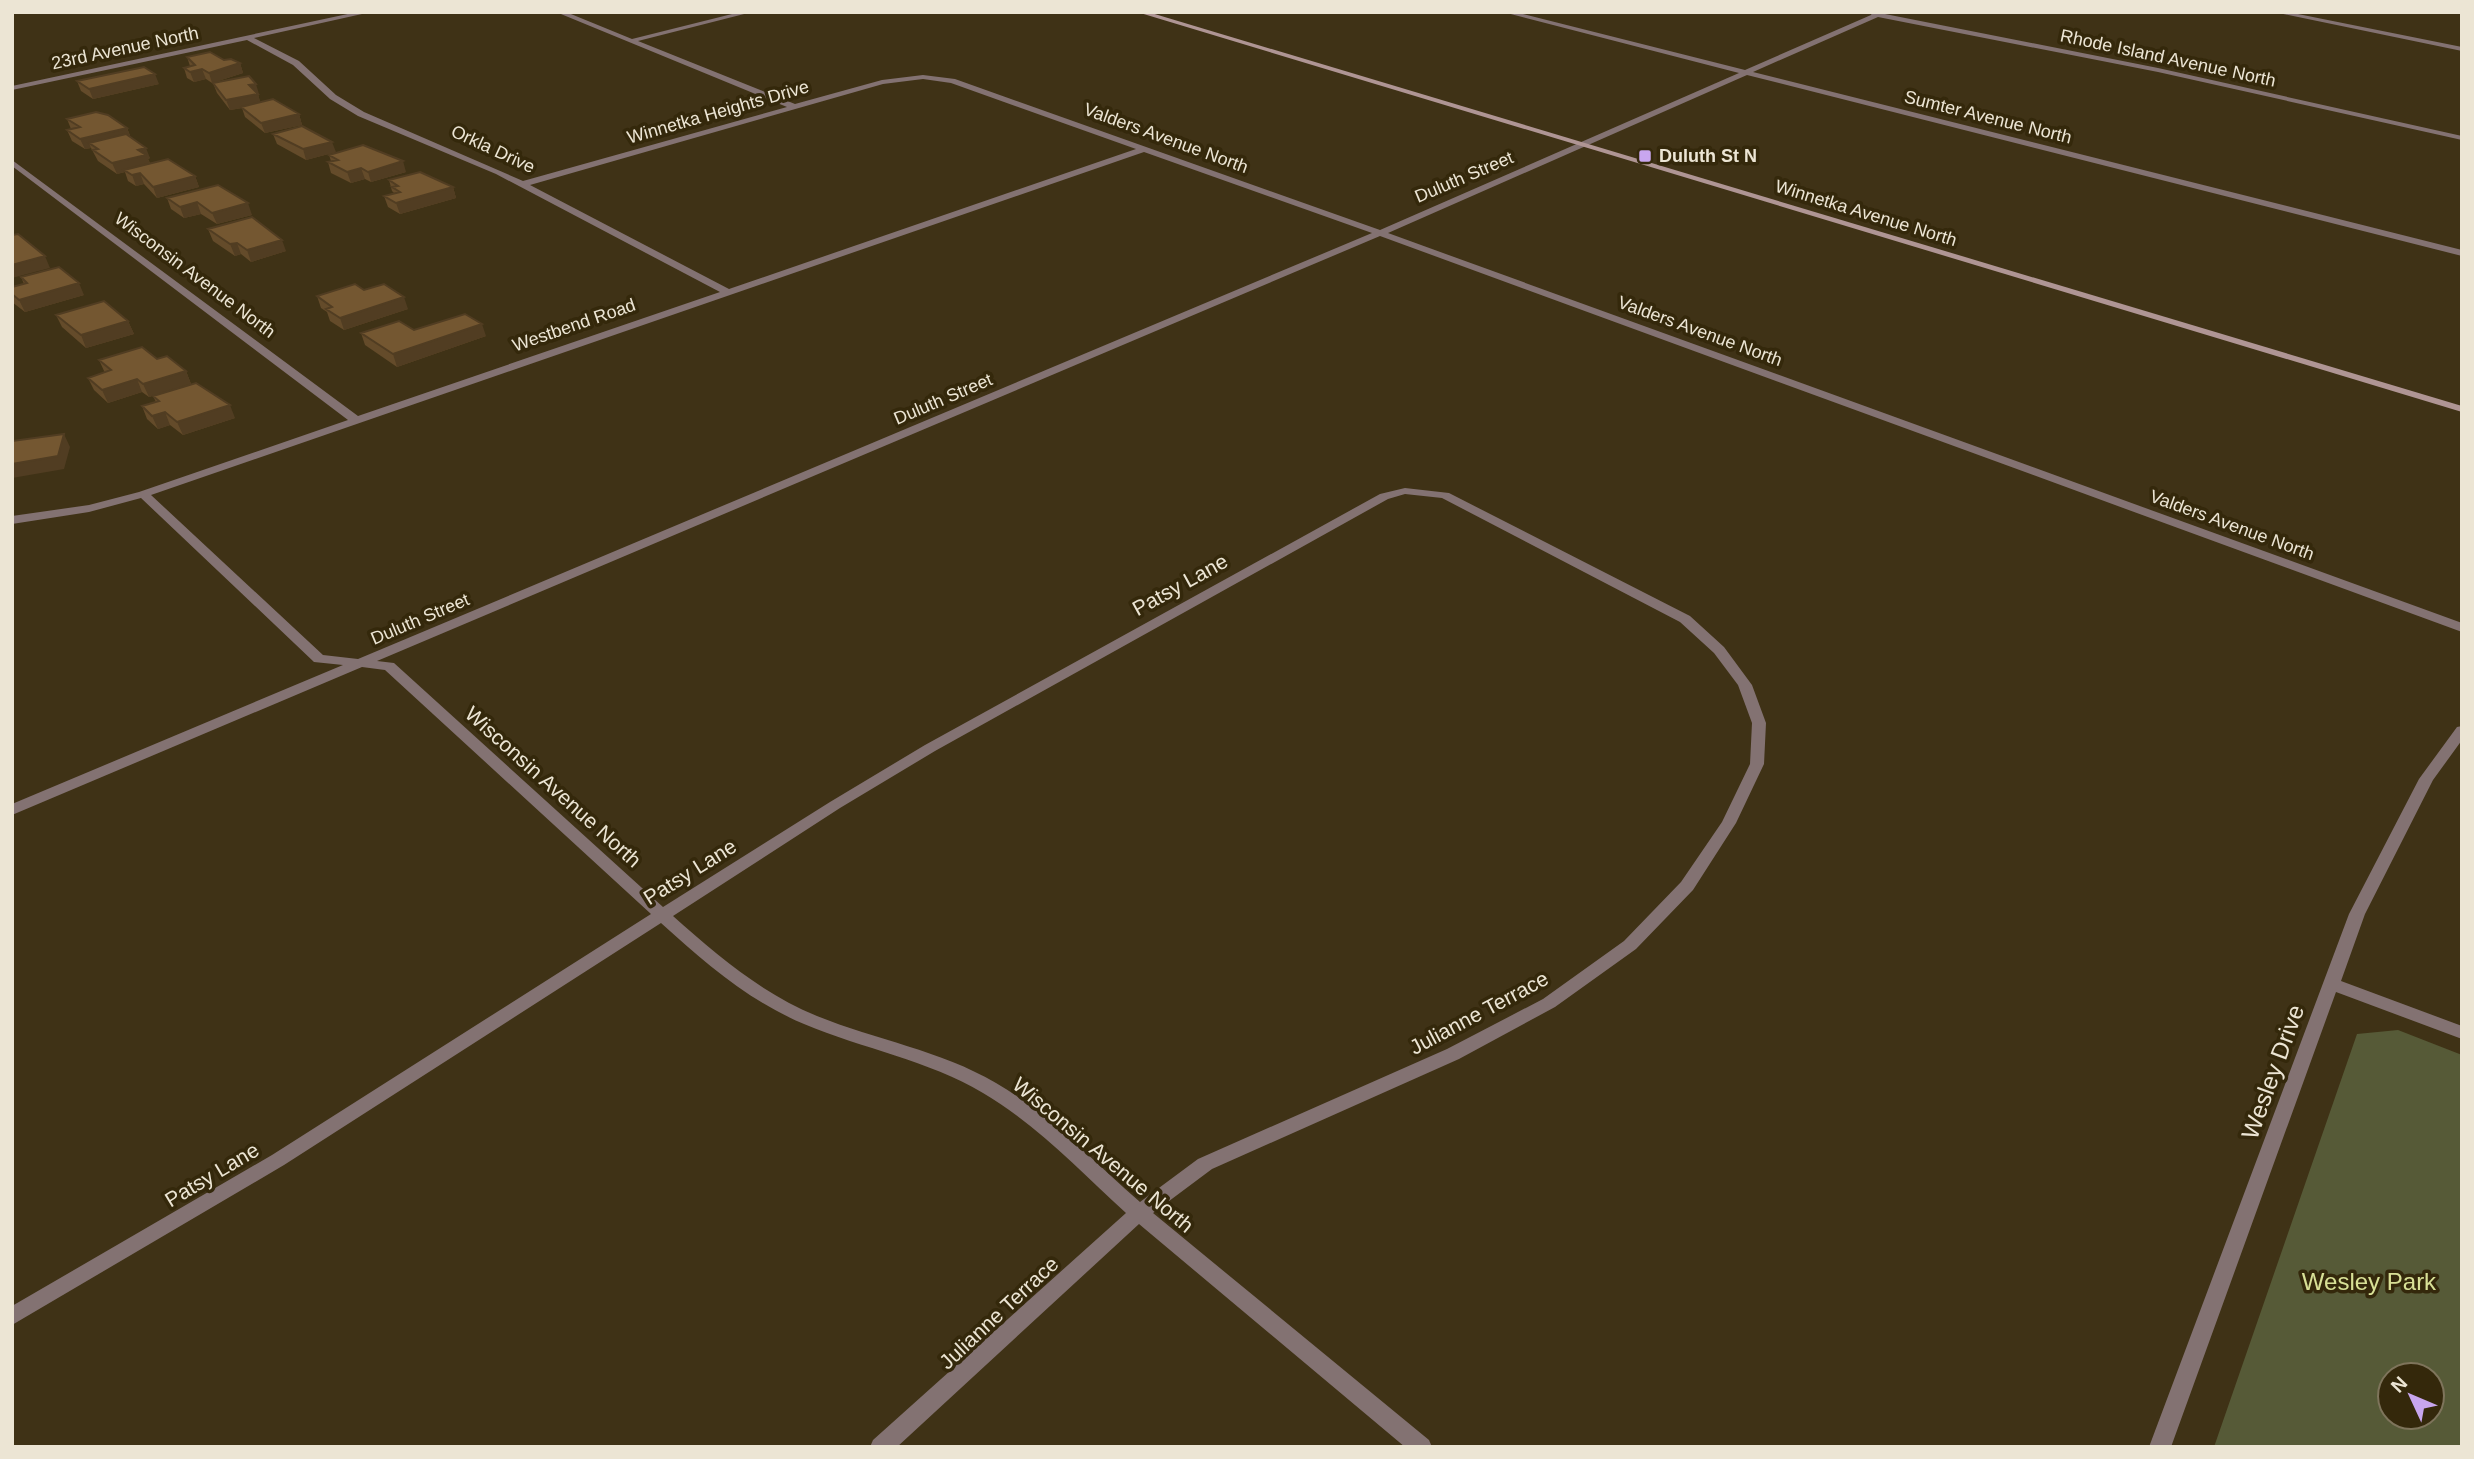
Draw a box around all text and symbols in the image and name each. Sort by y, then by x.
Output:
street label: 23rd Avenue North [50,23,200,73]
street label: Rhode Island Avenue North [2058,25,2278,91]
street label: Winnetka Heights Drive [625,76,811,148]
street label: Sumter Avenue North [1902,87,2074,147]
street label: Valders Avenue North [1081,99,1251,177]
street label: Orkla Drive [448,121,538,177]
place label: Duluth St N [1659,146,1757,166]
street label: Duluth Street [1412,147,1516,207]
marker: Duluth St N [1637,148,1653,164]
street label: Winnetka Avenue North [1773,176,1959,250]
street label: Wisconsin Avenue North [111,208,279,342]
street label: Valders Avenue North [1615,292,1785,370]
street label: Westbend Road [510,295,638,355]
street label: Duluth Street [891,369,995,429]
street label: Valders Avenue North [2147,486,2317,564]
street label: Patsy Lane [1128,549,1231,620]
street label: Duluth Street [368,589,472,649]
street label: Wisconsin Avenue North [461,702,646,872]
street label: Patsy Lane [639,834,740,909]
street label: Julianne Terrace [1406,966,1552,1059]
street label: Wesley Drive [2236,1001,2309,1143]
street label: Wisconsin Avenue North [1008,1072,1198,1237]
street label: Patsy Lane [161,1138,263,1211]
street label: Julianne Terrace [935,1252,1063,1373]
park label: Wesley Park [2302,1268,2437,1295]
north arrow [2376,1361,2446,1431]
text: N [2387,1372,2411,1397]

